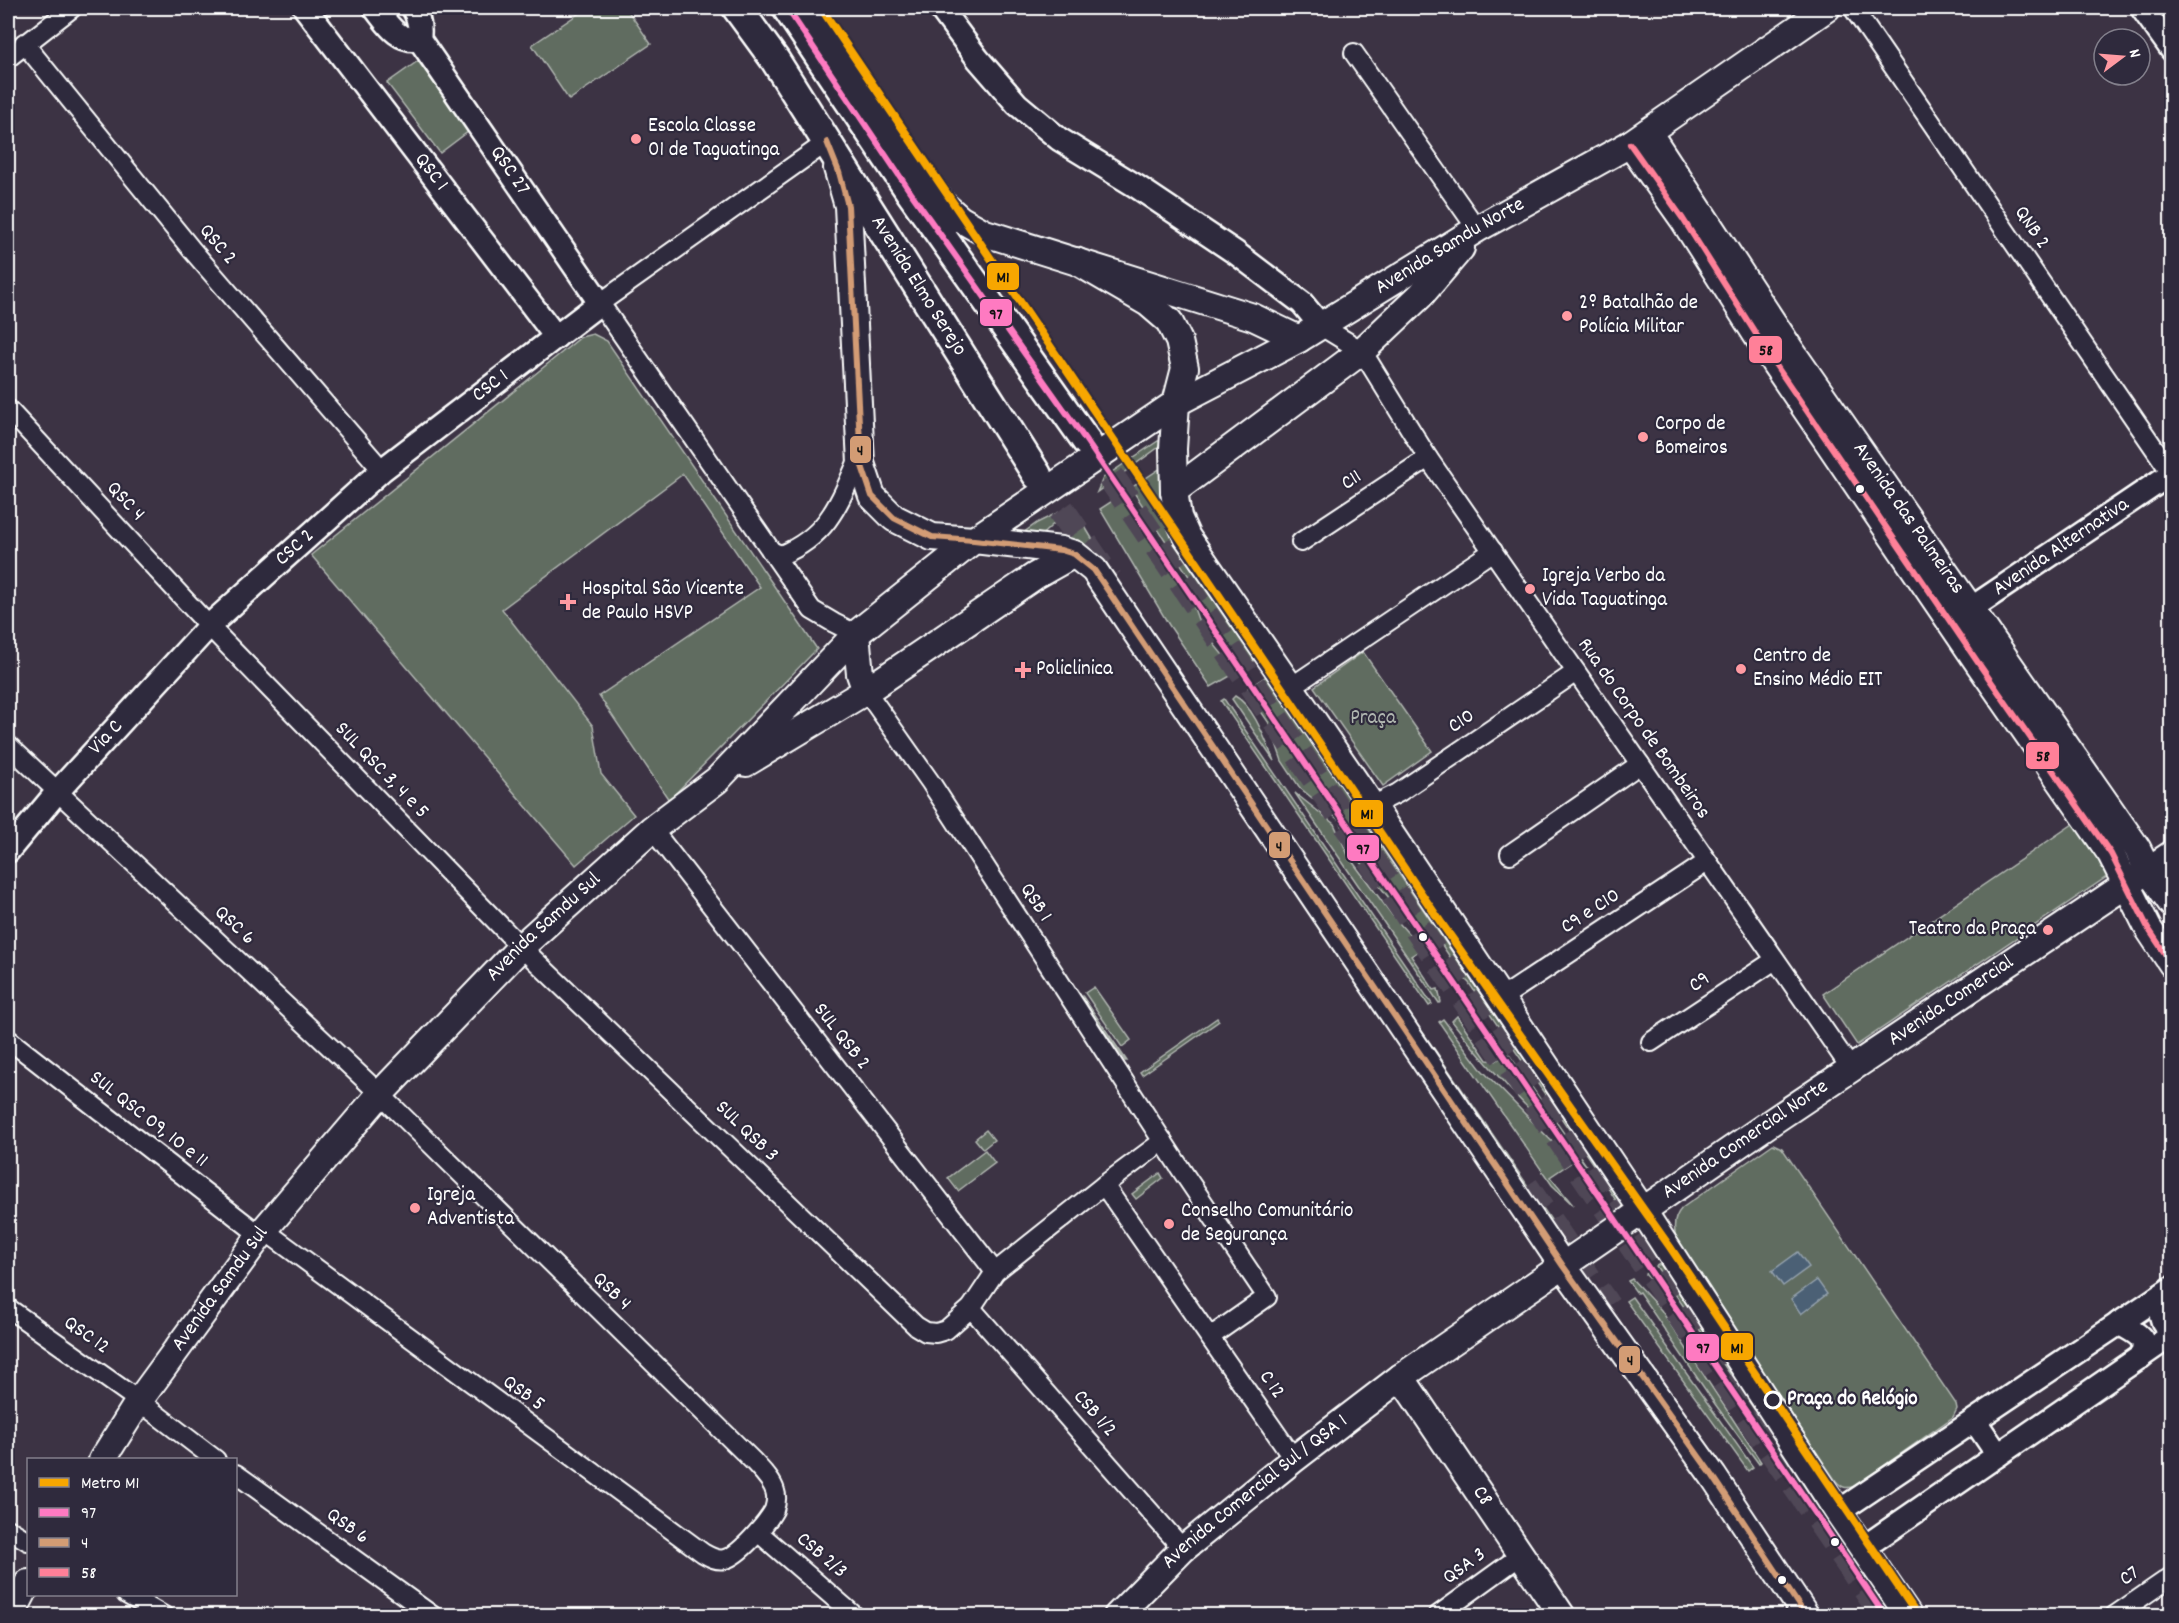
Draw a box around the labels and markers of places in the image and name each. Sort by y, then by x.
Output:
place label: Escola Classe 01 de Taguatinga [648,112,781,166]
marker: Escola Classe 01 de Taguatinga [629,132,643,146]
place label: 2º Batalhão de Polícia Militar [1579,289,1698,343]
marker: 2º Batalhão de Polícia Militar [1560,309,1574,323]
place label: Corpo de Bomeiros [1655,410,1728,464]
marker: Corpo de Bomeiros [1636,430,1650,444]
unlabelled marker [1854,483,1866,495]
place label: Igreja Verbo da Vida Taguatinga [1542,562,1668,616]
place label: Hospital São Vicente de Paulo HSVP [582,575,744,629]
marker: Igreja Verbo da Vida Taguatinga [1523,582,1537,596]
marker: Hospital São Vicente de Paulo HSVP [559,593,577,611]
place label: Centro de Ensino Médio EIT [1753,642,1883,696]
place label: Policlinica [1036,655,1114,685]
marker: Policlinica [1014,661,1032,679]
marker: Centro de Ensino Médio EIT [1734,662,1748,676]
place label: Teatro da Praça [1909,915,2037,945]
marker: Teatro da Praça [2041,923,2055,937]
unlabelled marker [1417,931,1429,943]
place label: Igreja Adventista [427,1181,515,1235]
place label: Conselho Comunitário de Segurança [1181,1197,1353,1251]
marker: Igreja Adventista [408,1201,422,1215]
marker: Conselho Comunitário de Segurança [1162,1217,1176,1231]
place label: Praça do Relógio [1787,1385,1917,1415]
marker: Praça do Relógio [1764,1391,1782,1409]
unlabelled marker [1829,1536,1841,1548]
unlabelled marker [1776,1574,1788,1586]

